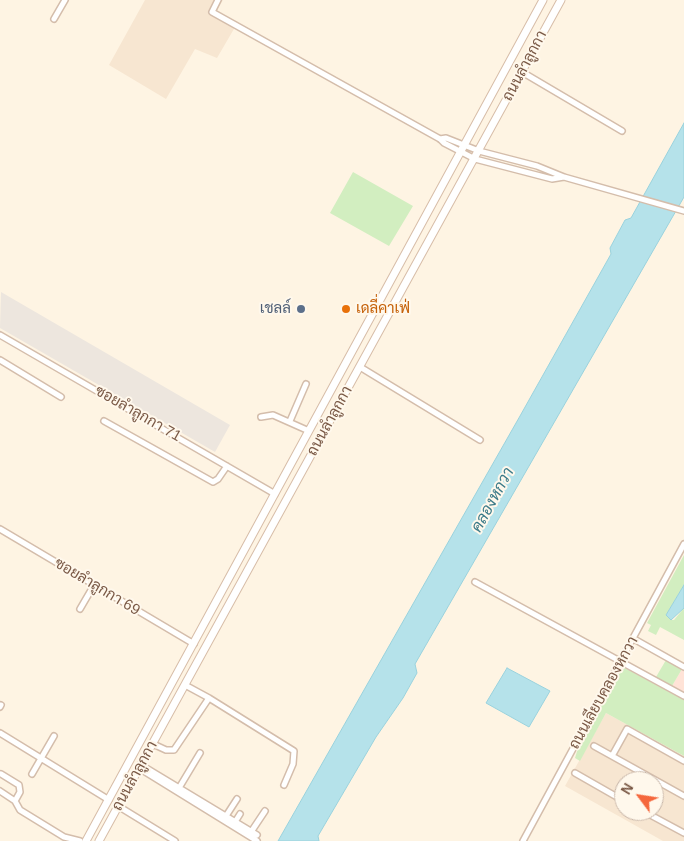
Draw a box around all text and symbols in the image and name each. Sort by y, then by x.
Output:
street label: ถนนลำลูกกา [499,28,551,104]
place label: เชลล์ [260,300,291,318]
place label: เดลี่คาเฟ่ [356,300,410,318]
marker: เชลล์ [295,303,307,315]
marker: เดลี่คาเฟ่ [340,303,352,315]
street label: ซอยลำลูกกา 71 [92,382,184,446]
street label: ถนนลำลูกกา [303,383,357,459]
water label: คลองหกวา [467,464,519,536]
street label: ซอยลำลูกกา 69 [51,554,143,620]
street label: ถนนเลียบคลองหกวา [566,634,642,752]
street label: ถนนลำลูกกา [108,738,162,814]
north arrow [614,771,664,821]
text: N [618,780,636,797]

